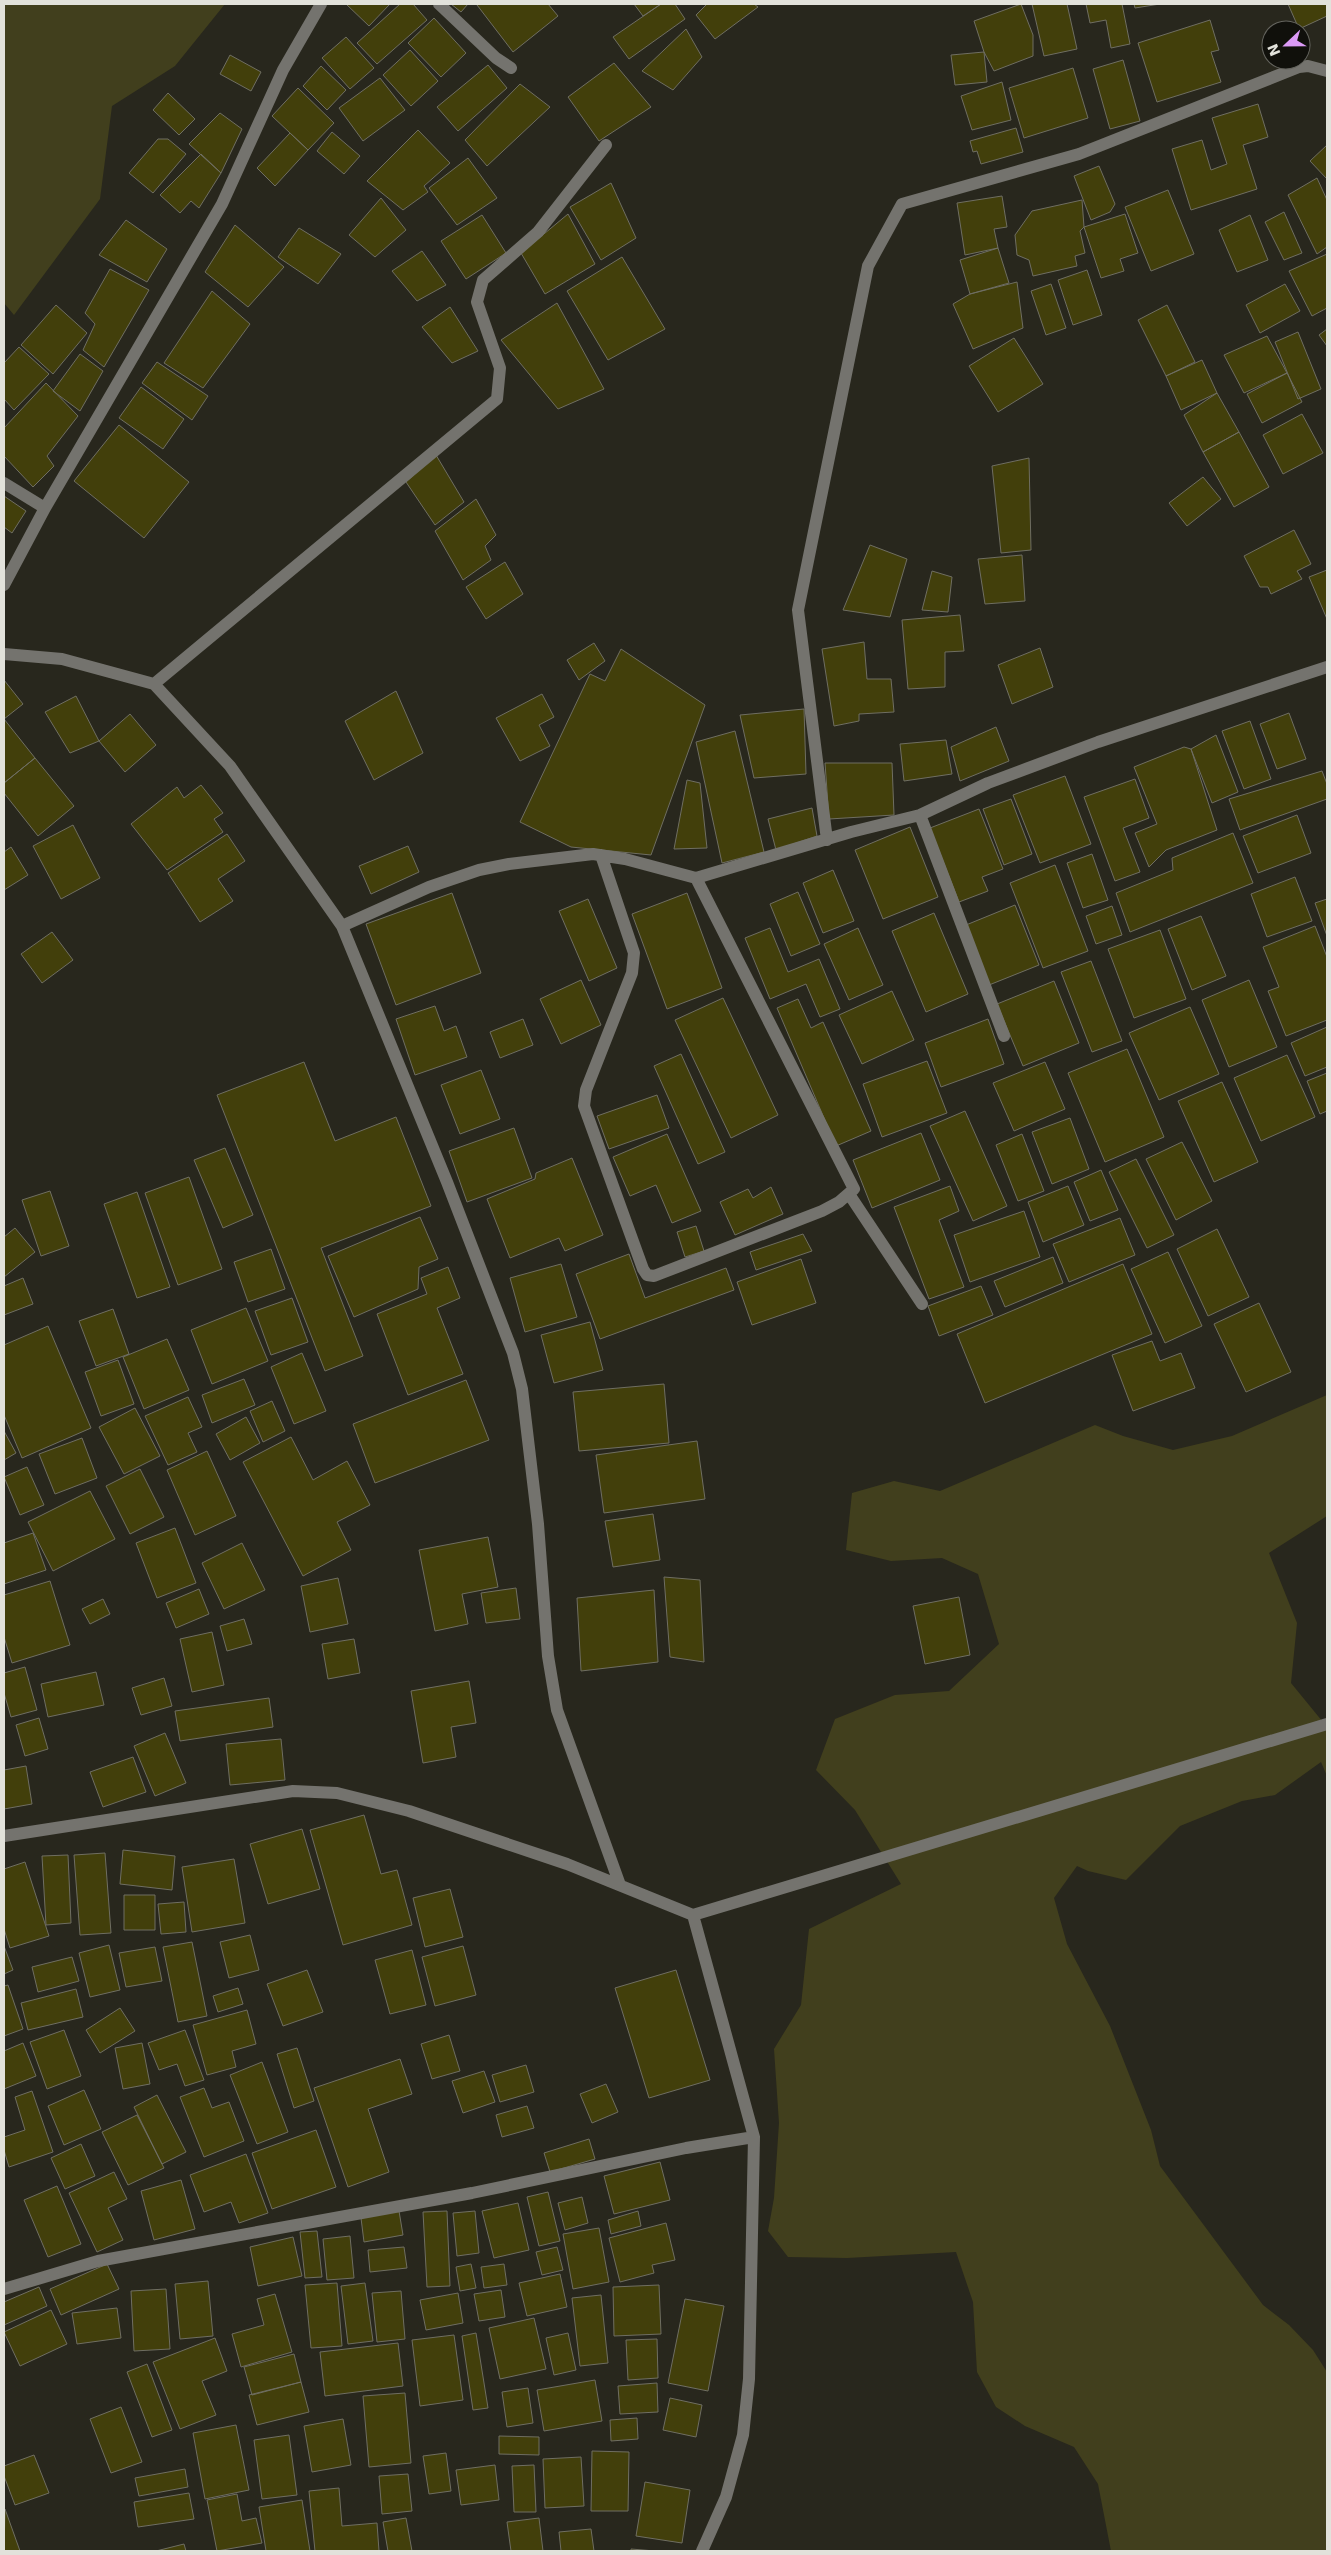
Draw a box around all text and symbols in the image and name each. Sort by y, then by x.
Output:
north arrow [1261,20,1311,70]
text: N [1264,41,1284,58]

